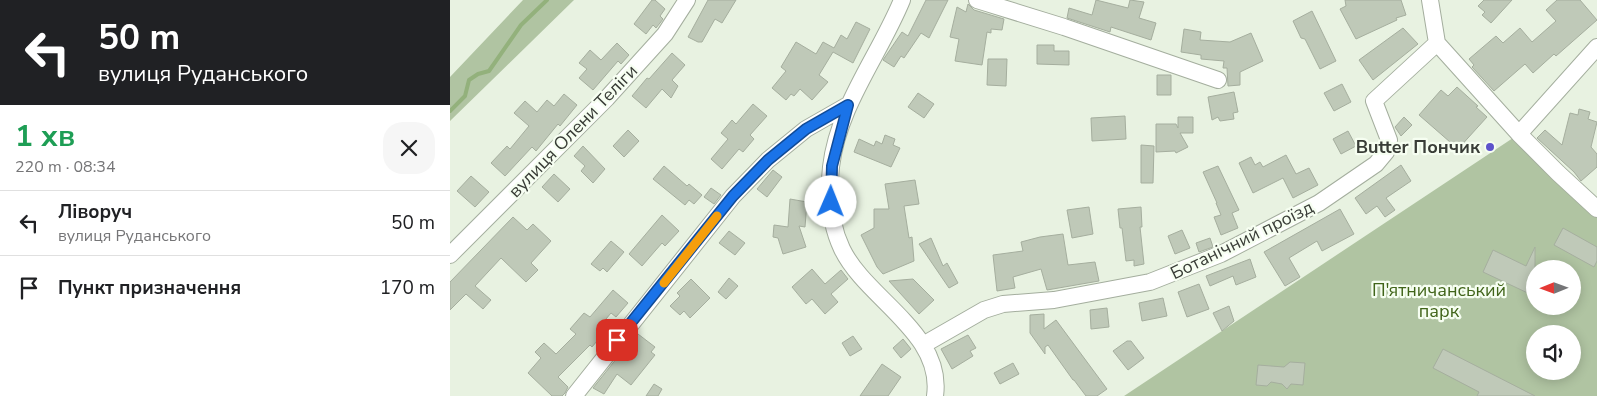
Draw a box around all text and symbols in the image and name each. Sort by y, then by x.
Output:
text: 50 m [98,14,180,61]
icon: left [15,20,80,85]
text: вулиця Руданського [98,59,308,89]
street label: вулиця Олени Теліги [503,59,643,203]
text: 1 хв [15,116,75,157]
button: close [383,122,435,174]
place label: Butter Пончик [1356,135,1481,159]
marker: Butter Пончик [1484,141,1496,153]
text: 220 m · 08:34 [15,156,116,178]
position arrow [804,175,856,227]
street label: Ботанічний проїзд [1166,195,1318,285]
text: Ліворуч [58,199,132,225]
icon: left [15,209,43,237]
text: 50 m [391,210,435,236]
text: вулиця Руданського [58,225,211,247]
north arrow [1526,260,1581,315]
map controls [1526,260,1581,380]
icon: arrive [15,274,43,302]
text: Пункт призначення [58,275,241,301]
text: 170 m [380,275,435,301]
park label: П'ятничанський парк [1372,278,1506,323]
pin [596,319,638,361]
button: sound [1526,325,1581,380]
icon: arrive [603,326,631,354]

